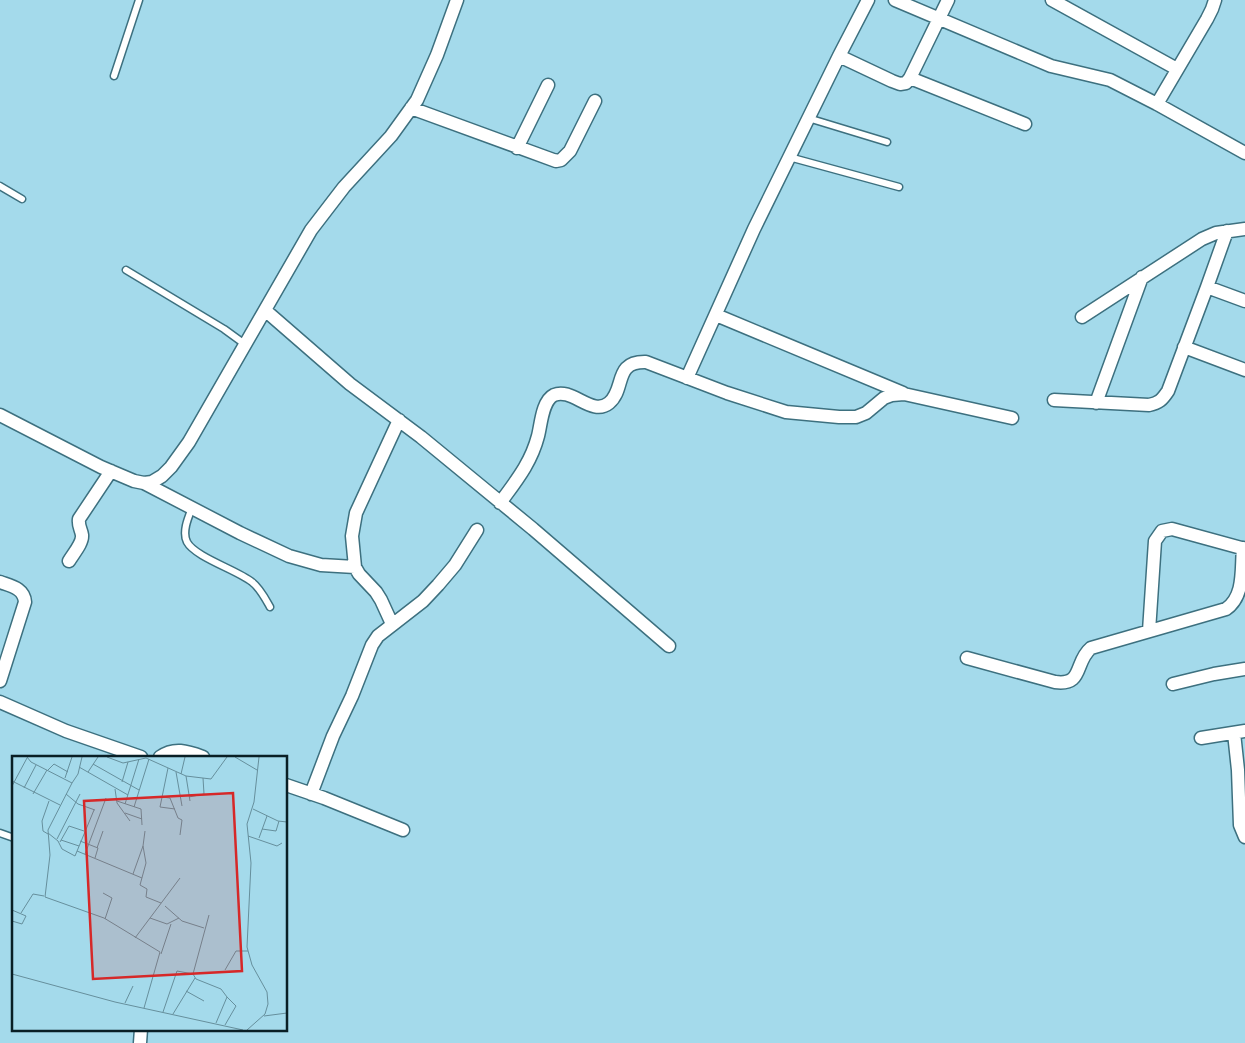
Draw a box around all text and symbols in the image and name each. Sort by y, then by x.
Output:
inset map [12,756,288,1030]

